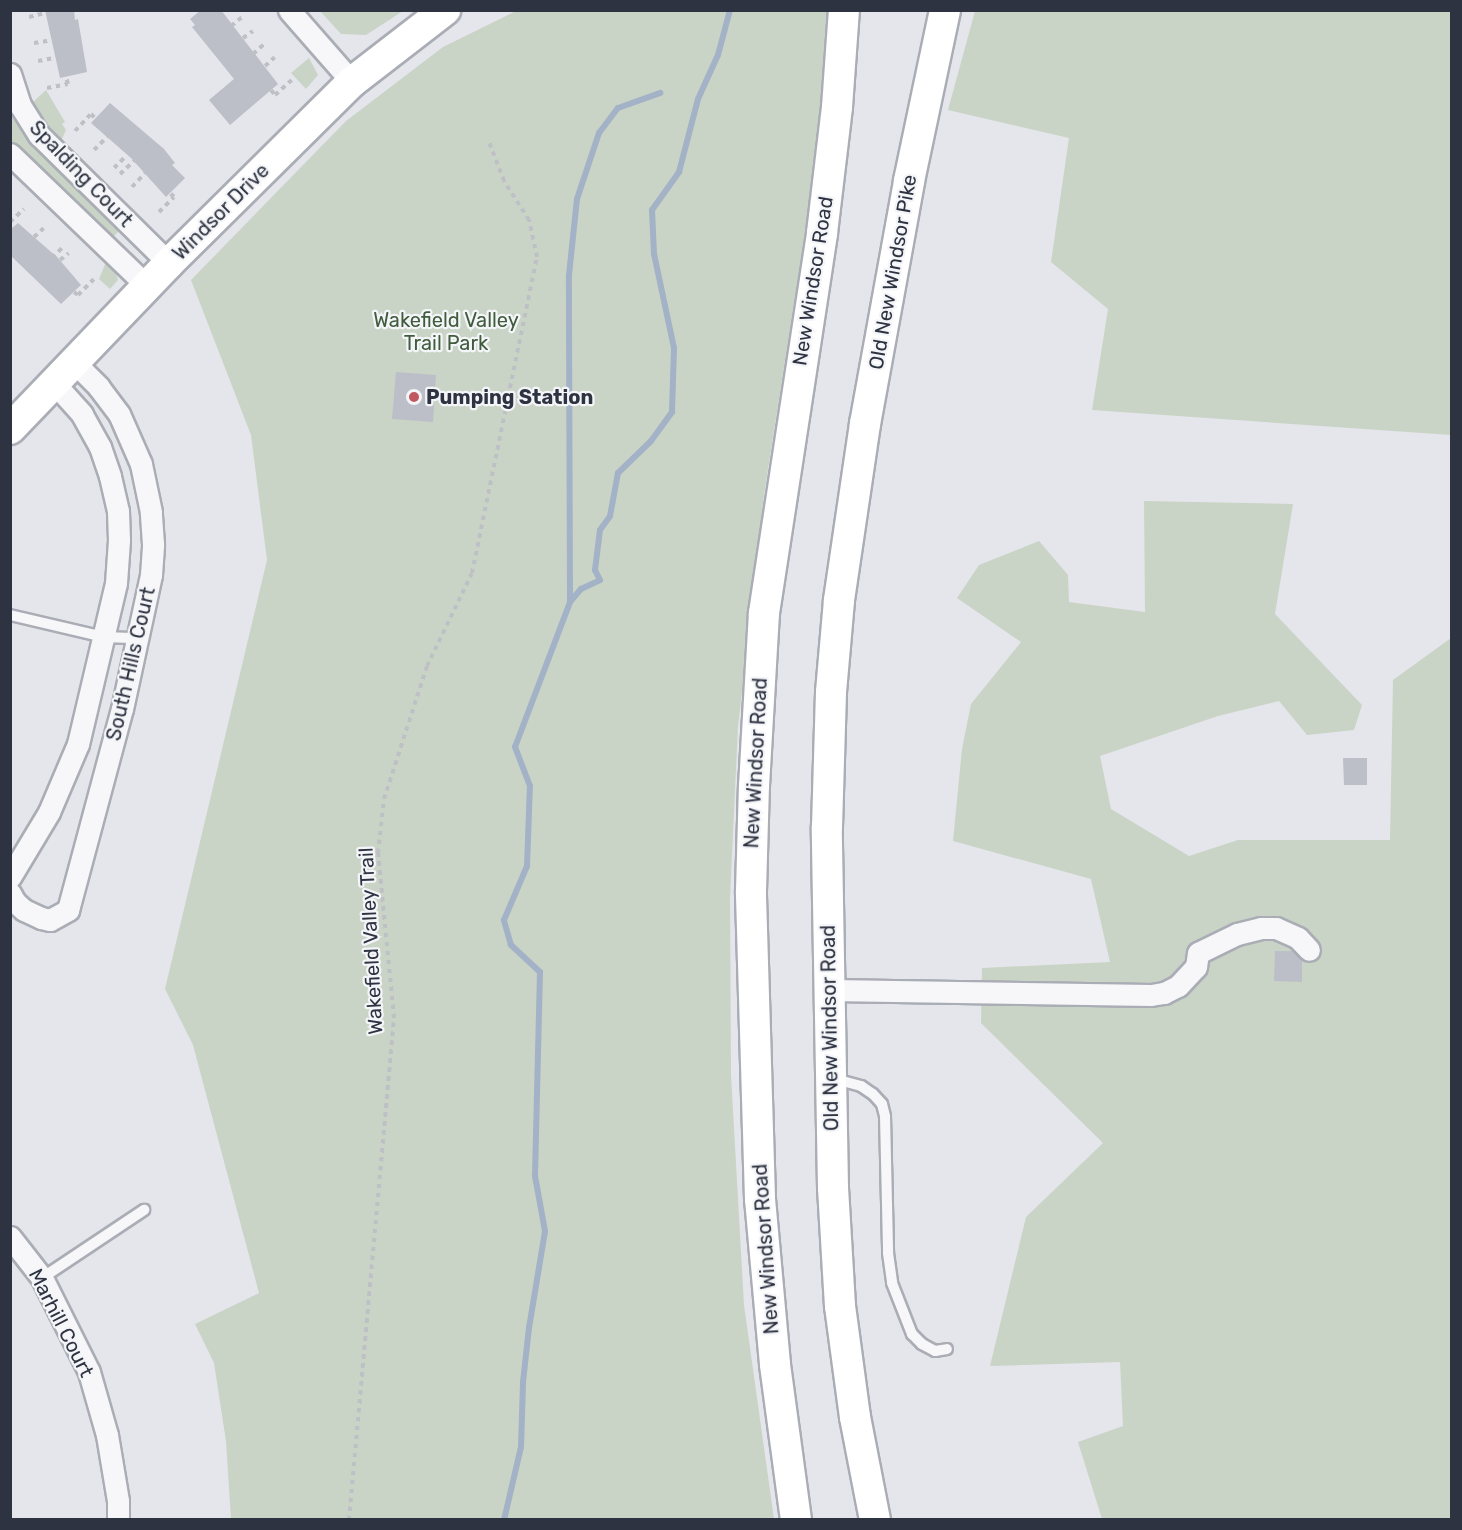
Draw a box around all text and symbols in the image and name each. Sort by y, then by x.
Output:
street label: Spalding Court [24,116,138,232]
street label: Windsor Drive [168,159,274,265]
street label: Old New Windsor Pike [864,172,922,372]
street label: New Windsor Road [788,194,838,368]
park label: Wakefield Valley Trail Park [373,308,519,355]
place label: Pumping Station [426,385,593,409]
marker: Pumping Station [407,390,421,404]
street label: South Hills Court [102,585,160,743]
street label: New Windsor Road [740,676,772,850]
street label: Wakefield Valley Trail [354,846,388,1036]
street label: Old New Windsor Road [816,924,844,1132]
street label: New Windsor Road [748,1162,784,1336]
street label: Marhill Court [23,1265,99,1381]

